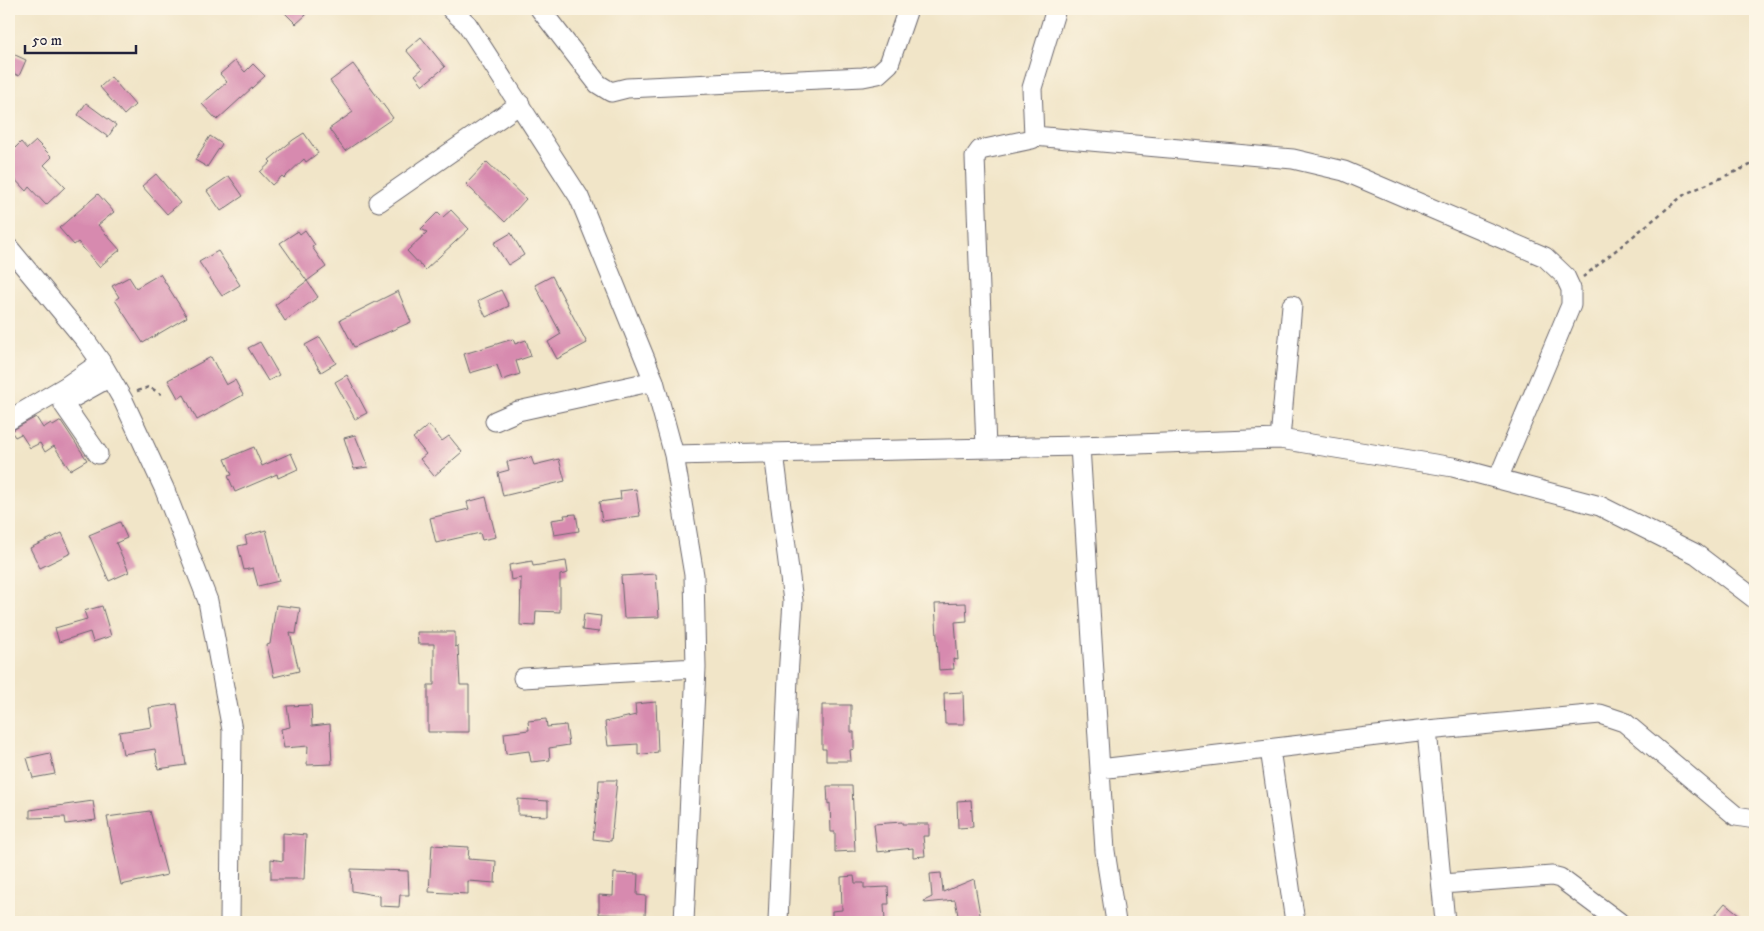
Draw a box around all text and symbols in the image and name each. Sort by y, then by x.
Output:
scale bar [25,22,136,54]
text: 50 m [32,31,62,50]

